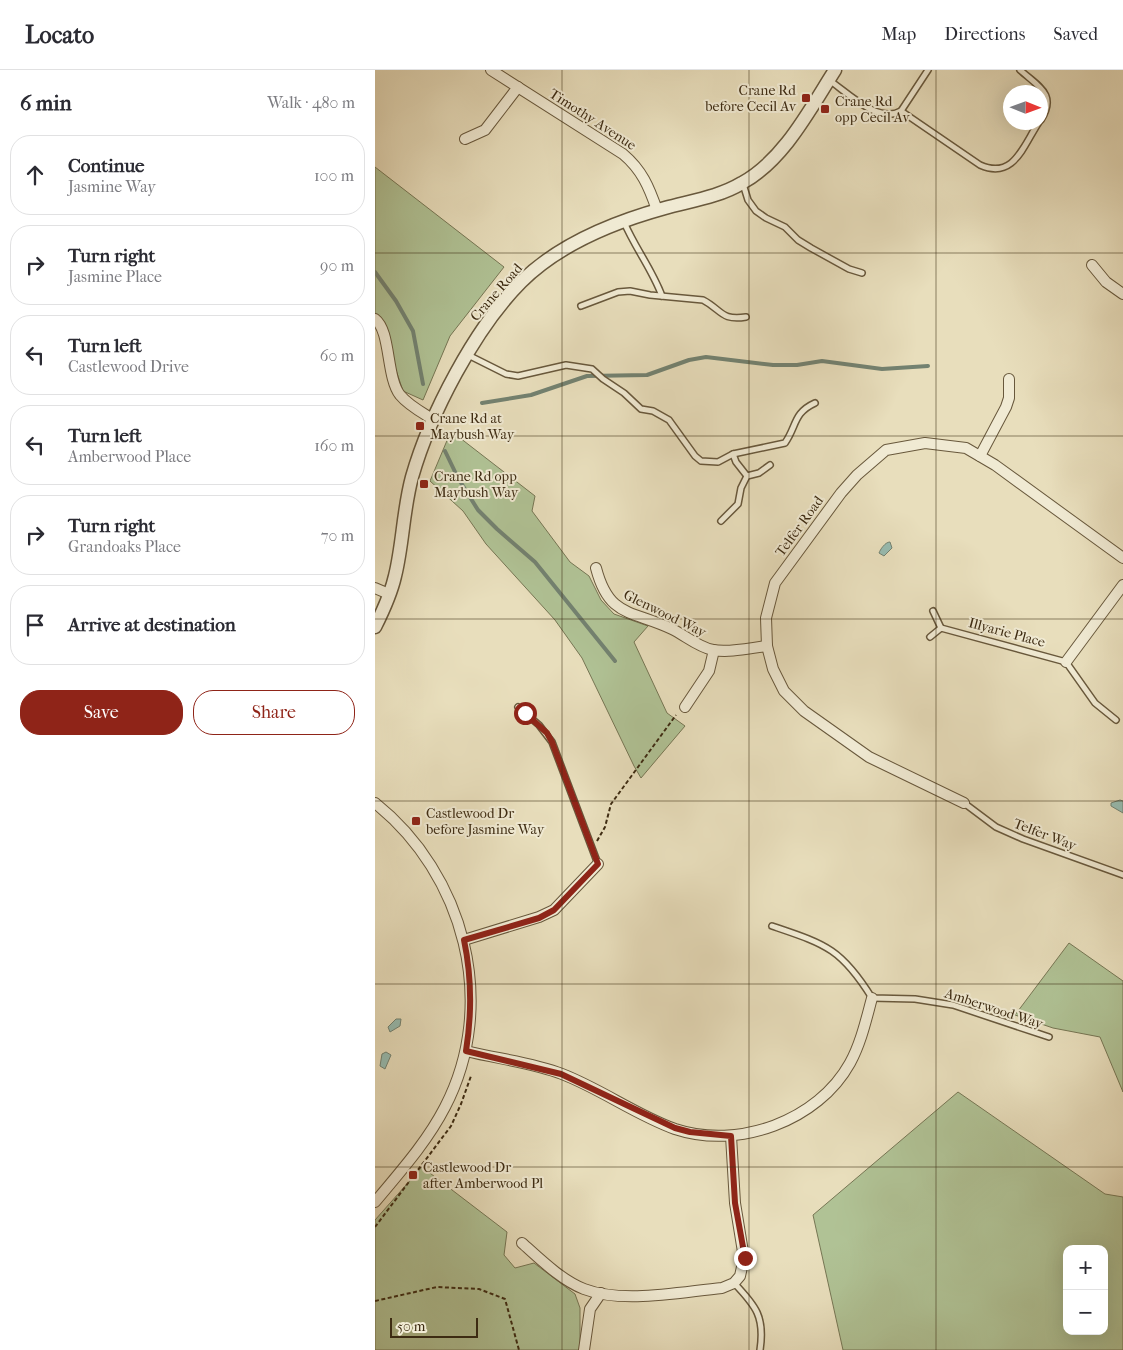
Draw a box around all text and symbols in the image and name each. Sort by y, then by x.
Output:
text: Locato [25,21,94,49]
text: Map [882,24,916,45]
text: Directions [944,24,1025,45]
text: Saved [1053,24,1098,45]
place label: Crane Rd before Cecil Av [704,82,797,115]
street label: Timothy Avenue [546,85,639,154]
north arrow [1003,85,1048,130]
text: 6 min [20,91,72,115]
marker: Crane Rd before Cecil Av [800,92,812,104]
text: Walk · 480 m [267,93,355,112]
place label: Crane Rd opp Cecil Av [835,93,911,126]
marker: Crane Rd opp Cecil Av [819,103,831,115]
text: Continue [68,155,144,177]
icon: ahead [21,161,49,189]
text: 100 m [314,166,354,185]
text: Jasmine Way [68,177,156,196]
text: Turn right [68,245,155,267]
icon: right [21,251,49,279]
text: 90 m [320,256,354,275]
street label: Crane Road [467,260,526,325]
text: Jasmine Place [68,267,162,286]
text: Turn left [68,335,142,357]
icon: left [21,341,49,369]
text: 60 m [320,346,354,365]
text: Castlewood Drive [68,357,189,376]
place label: Crane Rd at Maybush Way [430,410,515,443]
marker: Crane Rd at Maybush Way [414,420,426,432]
text: Turn left [68,425,142,447]
icon: left [21,431,49,459]
text: 160 m [314,436,354,455]
text: Amberwood Place [68,447,191,466]
place label: Crane Rd opp Maybush Way [434,468,519,501]
marker: Crane Rd opp Maybush Way [418,478,430,490]
street label: Telfer Road [772,492,827,560]
text: Turn right [68,515,155,537]
icon: right [21,521,49,549]
text: 70 m [321,526,354,545]
text: Grandoaks Place [68,537,181,556]
street label: Glenwood Way [621,586,709,641]
icon: arrive [21,611,49,639]
text: Arrive at destination [68,614,236,636]
street label: Illyarie Place [967,614,1047,651]
button: Save [20,690,183,735]
button: Share [193,690,355,735]
route start [514,702,537,725]
place label: Castlewood Dr before Jasmine Way [425,805,545,838]
marker: Castlewood Dr before Jasmine Way [410,815,422,827]
street label: Telfer Way [1011,815,1079,854]
street label: Amberwood Way [942,984,1046,1033]
place label: Castlewood Dr after Amberwood Pl [423,1159,543,1192]
marker: Castlewood Dr after Amberwood Pl [407,1169,419,1181]
map controls [1063,1245,1108,1335]
button: + [1063,1245,1108,1290]
route end [734,1247,757,1270]
button: − [1063,1290,1108,1335]
scale bar [390,1315,477,1338]
text: 50 m [397,1318,425,1335]

